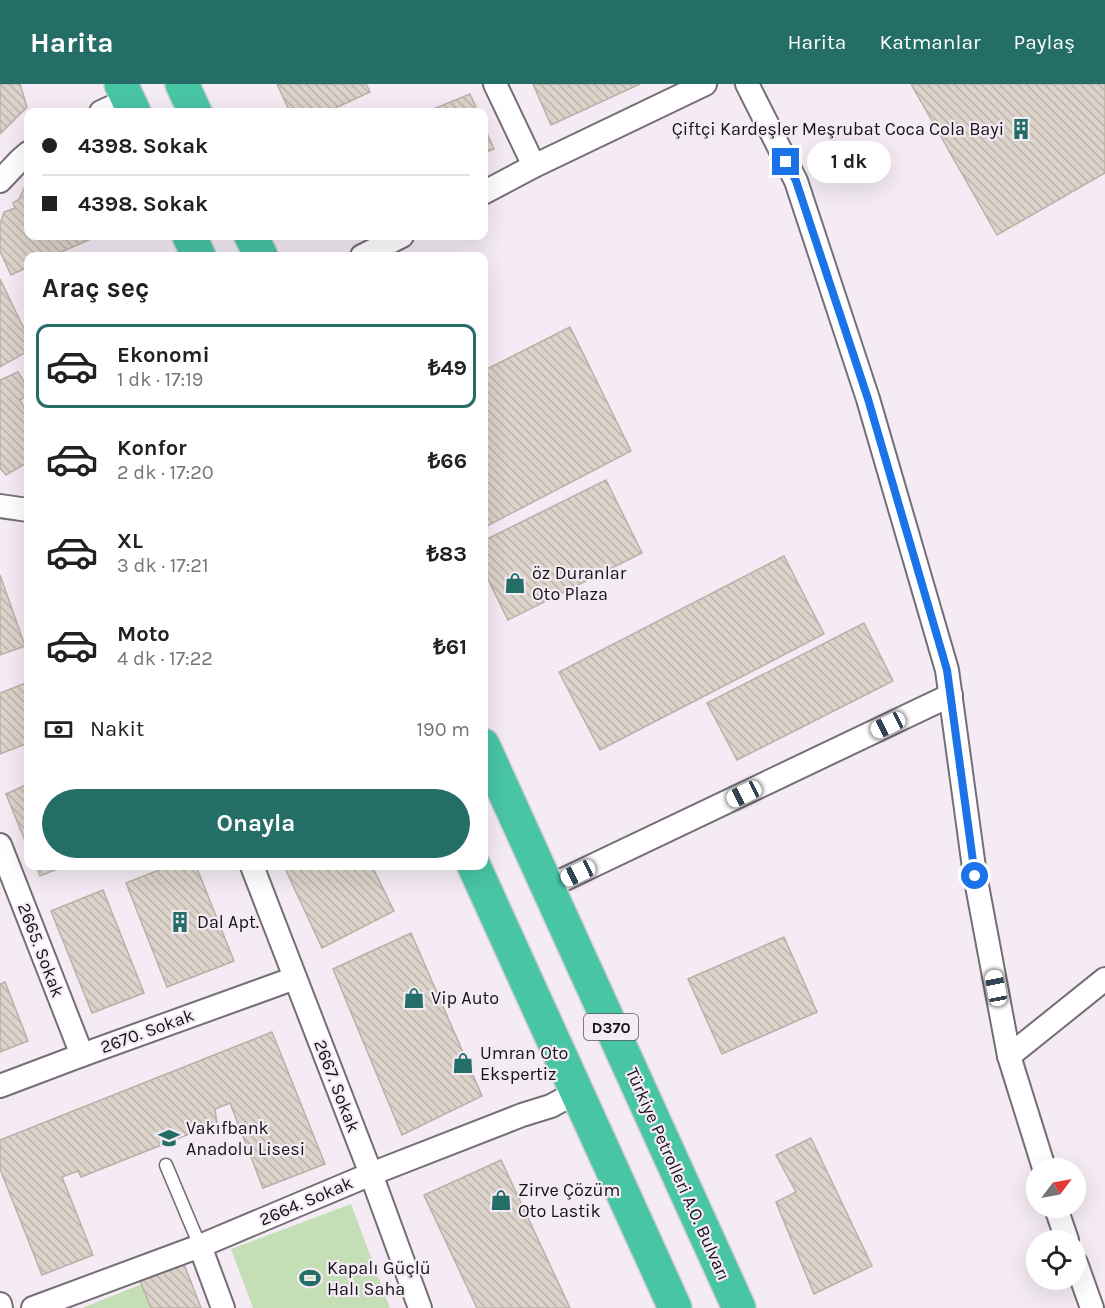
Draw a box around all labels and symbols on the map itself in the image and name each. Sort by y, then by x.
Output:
building icon: Çiftçi Kardeşler Meşrubat Coca Cola Bayi [1009,117,1033,141]
place label: Çiftçi Kardeşler Meşrubat Coca Cola Bayi [672,118,1004,140]
callout: 1 dk [807,141,891,183]
route end [772,148,799,175]
place label: öz Duranlar Oto Plaza [532,562,627,605]
shop icon: öz Duranlar Oto Plaza [503,571,527,595]
car [868,709,908,741]
car [724,778,764,810]
car [558,857,598,889]
route start [961,862,988,889]
street label: 2665. Sokak [13,900,69,1000]
building icon: Dal Apt. [168,910,192,934]
place label: Dal Apt. [197,911,259,933]
car [984,969,1008,1007]
shop icon: Vip Auto [402,986,426,1010]
place label: Vip Auto [431,987,499,1009]
street label: 2670. Sokak [97,1004,197,1058]
road number: D370 [584,1014,638,1040]
street label: 2667. Sokak [309,1036,365,1136]
place label: Umran Oto Ekspertiz [480,1042,568,1085]
shop icon: Umran Oto Ekspertiz [451,1051,475,1075]
street label: Türkiye Petrolleri A.O. Bulvarı [621,1064,735,1284]
place label: Vakıfbank Anadolu Lisesi [186,1117,305,1160]
school or university icon: Vakıfbank Anadolu Lisesi [157,1126,181,1150]
north arrow [1026,1158,1086,1218]
street label: 2664. Sokak [256,1171,356,1231]
place label: Zirve Çözüm Oto Lastik [518,1179,620,1222]
shop icon: Zirve Çözüm Oto Lastik [489,1188,513,1212]
place label: Kapalı Güçlü Halı Saha [327,1257,431,1300]
sports icon: Kapalı Güçlü Halı Saha [298,1266,322,1290]

